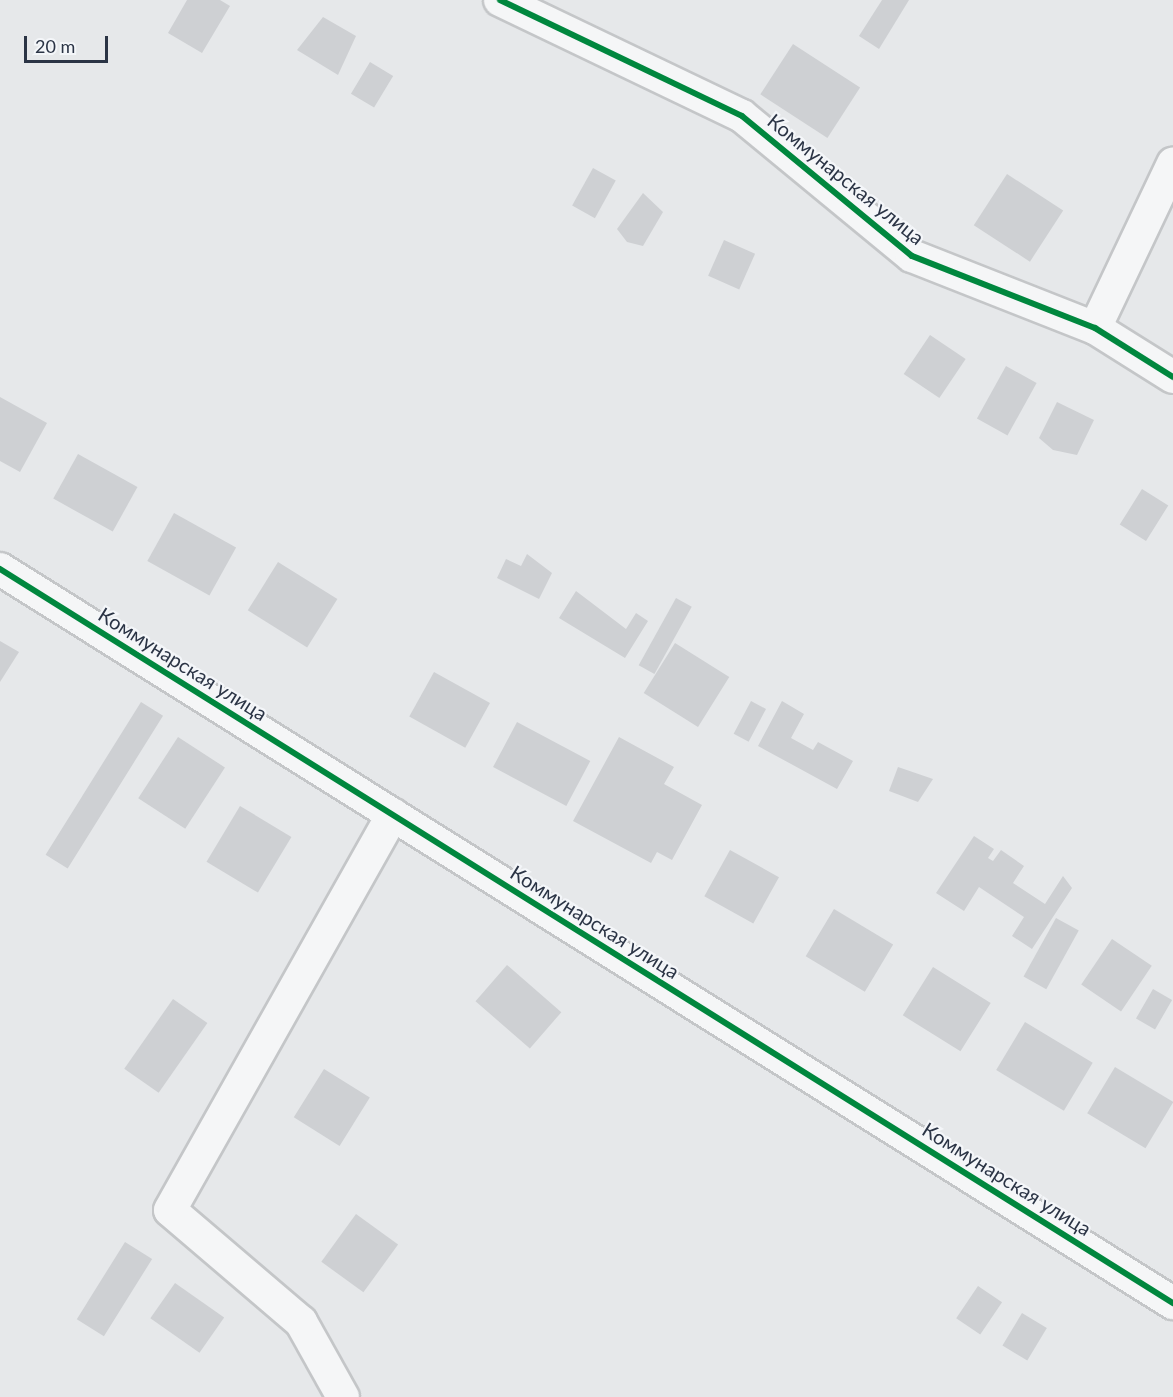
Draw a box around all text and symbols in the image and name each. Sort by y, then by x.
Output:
scale bar [27,24,111,62]
text: 20 m [35,35,75,57]
street label: Коммунарская улица [763,109,929,249]
street label: Коммунарская улица [94,602,272,726]
street label: Коммунарская улица [506,860,684,984]
street label: Коммунарская улица [918,1117,1096,1241]

